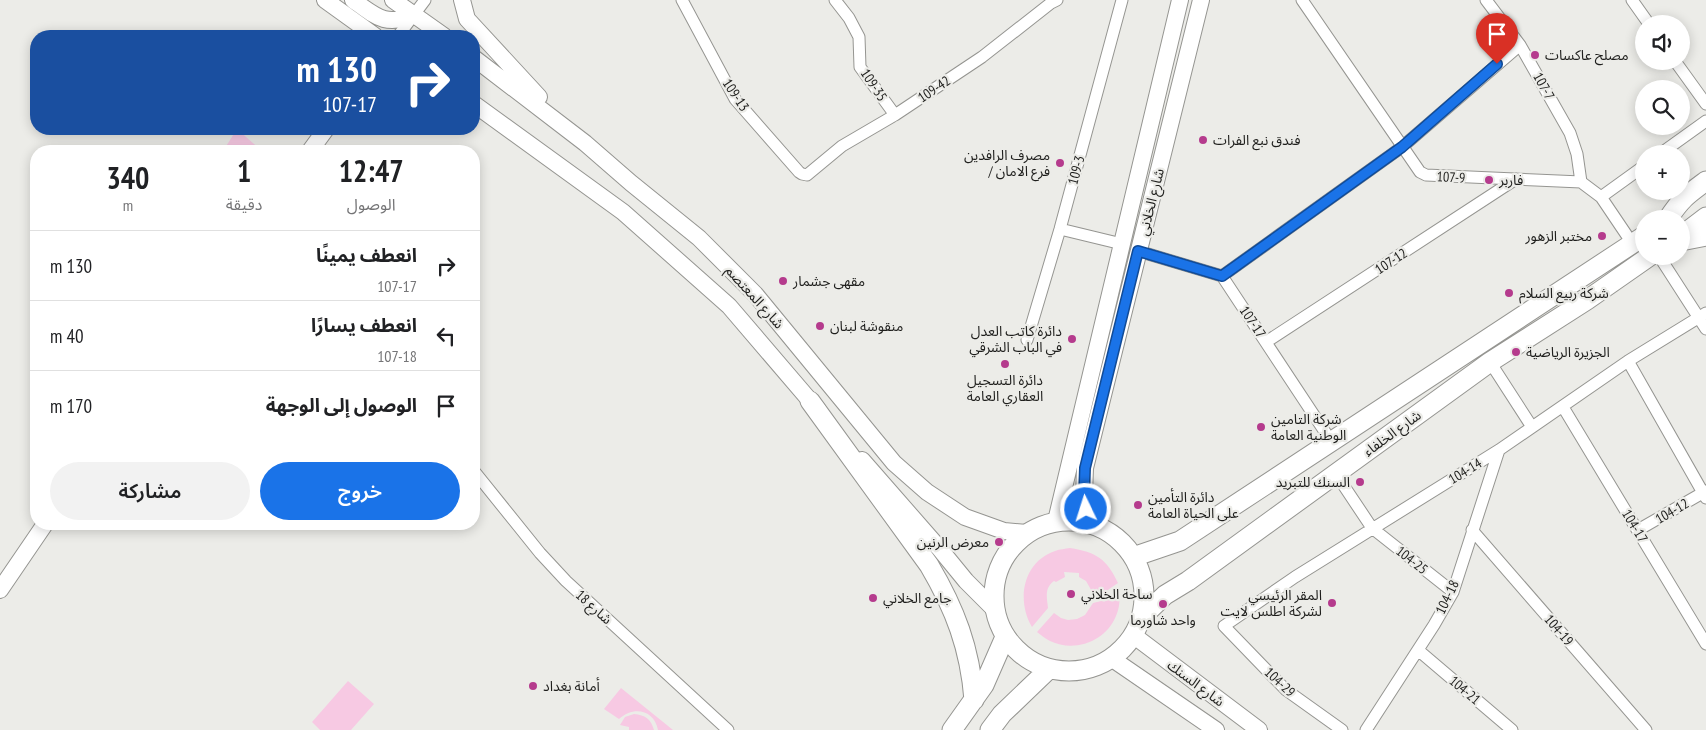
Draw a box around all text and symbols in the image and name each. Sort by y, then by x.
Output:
pin [1476,13,1518,64]
map controls [1635,15,1690,265]
button: sound [1635,15,1690,70]
icon: arrive [1483,20,1511,48]
text: 130 m [296,46,377,92]
place label: مصلح عاكسات [1545,46,1629,66]
marker: مصلح عاكسات [1529,49,1541,61]
icon: right [395,50,460,115]
street label: 109-35 [857,65,891,105]
street label: 107-7 [1529,69,1559,103]
street label: 109-42 [914,72,954,106]
street label: 109-13 [719,75,753,115]
button: search [1635,80,1690,135]
text: 107-17 [322,90,377,118]
place label: فندق نبع الفرات [1213,131,1301,151]
marker: فندق نبع الفرات [1197,134,1209,146]
button: + [1635,145,1690,200]
place label: مصرف الرافدين / فرع الامان [964,146,1050,182]
text: 1 [237,151,251,190]
text: 12:47 [339,151,404,190]
street label: 109-3 [1064,154,1088,186]
marker: مصرف الرافدين / فرع الامان [1054,157,1066,169]
text: 340 [106,158,149,197]
street label: شارع الخلاني [1134,167,1170,238]
street label: 107-9 [1436,167,1466,187]
place label: فاربر [1498,171,1523,189]
marker: فاربر [1483,174,1495,186]
text: دقيقة [226,194,262,214]
text: الوصول [347,194,395,214]
text: m [123,195,133,215]
button: − [1635,210,1690,265]
place label: مختبر الزهور [1524,227,1592,245]
marker: مختبر الزهور [1596,230,1608,242]
text: انعطف يمينًا [316,243,417,267]
street label: 107-12 [1371,244,1411,278]
icon: right [432,252,460,280]
text: 130 m [50,254,92,278]
street label: شارع المعتصم [720,262,788,334]
place label: مقهى جشمار [792,272,865,290]
marker: مقهى جشمار [777,275,789,287]
text: 107-17 [377,276,417,296]
place label: شركة ربيع السلام [1519,284,1609,304]
marker: شركة ربيع السلام [1503,287,1515,299]
street label: 107-17 [1236,303,1270,341]
text: انعطف يسارًا [311,313,417,337]
place label: منقوشة لبنان [830,317,903,335]
marker: منقوشة لبنان [814,320,826,332]
icon: left [432,322,460,350]
place label: دائرة كاتب العدل في الباب الشرقي [969,322,1062,358]
text: 40 m [50,324,84,348]
marker: دائرة كاتب العدل في الباب الشرقي [1066,333,1078,345]
place label: الجزيرة الرياضية [1526,343,1610,361]
text: 107-18 [377,346,417,366]
marker: الجزيرة الرياضية [1510,346,1522,358]
marker: دائرة التسجيل العقاري العامة [999,358,1011,370]
place label: دائرة التسجيل العقاري العامة [967,371,1043,407]
icon: arrive [432,392,460,420]
text: الوصول إلى الوجهة [266,393,417,417]
text: 170 m [50,394,92,418]
street label: شارع الخلفاء [1360,406,1426,462]
place label: شركة التامين الوطنية العامة [1271,410,1346,444]
marker: شركة التامين الوطنية العامة [1255,421,1267,433]
street label: 104-14 [1445,454,1485,488]
button: مشاركة [50,462,250,520]
button: خروج [260,462,460,520]
place label: السنك للتبريد [1276,473,1350,491]
marker: السنك للتبريد [1354,476,1366,488]
position arrow [1059,482,1111,534]
place label: دائرة التأمين على الحياة العامة [1148,488,1239,522]
street label: 104-12 [1652,494,1692,528]
marker: دائرة التأمين على الحياة العامة [1132,499,1144,511]
street label: 104-17 [1618,506,1652,546]
place label: معرض الرنين [917,533,989,551]
marker: معرض الرنين [993,536,1005,548]
street label: 104-25 [1392,542,1432,578]
street label: 104-18 [1431,577,1463,617]
place label: ساحة الخلاني [1081,585,1152,605]
street label: شارع 18 [571,586,616,630]
place label: المقر الرئيسي لشركة اطلس لايت [1221,586,1322,620]
marker: ساحة الخلاني [1065,588,1077,600]
place label: جامع الخلاني [883,589,951,609]
marker: جامع الخلاني [867,592,879,604]
marker: المقر الرئيسي لشركة اطلس لايت [1326,597,1338,609]
marker: واحد شاورما [1157,598,1169,610]
place label: واحد شاورما [1130,611,1196,629]
street label: 104-19 [1541,611,1577,649]
street label: شارع السنك [1163,656,1228,712]
street label: 104-29 [1261,663,1299,701]
street label: 104-21 [1446,672,1484,708]
place label: أمانة بغداد [543,677,600,695]
marker: أمانة بغداد [527,680,539,692]

